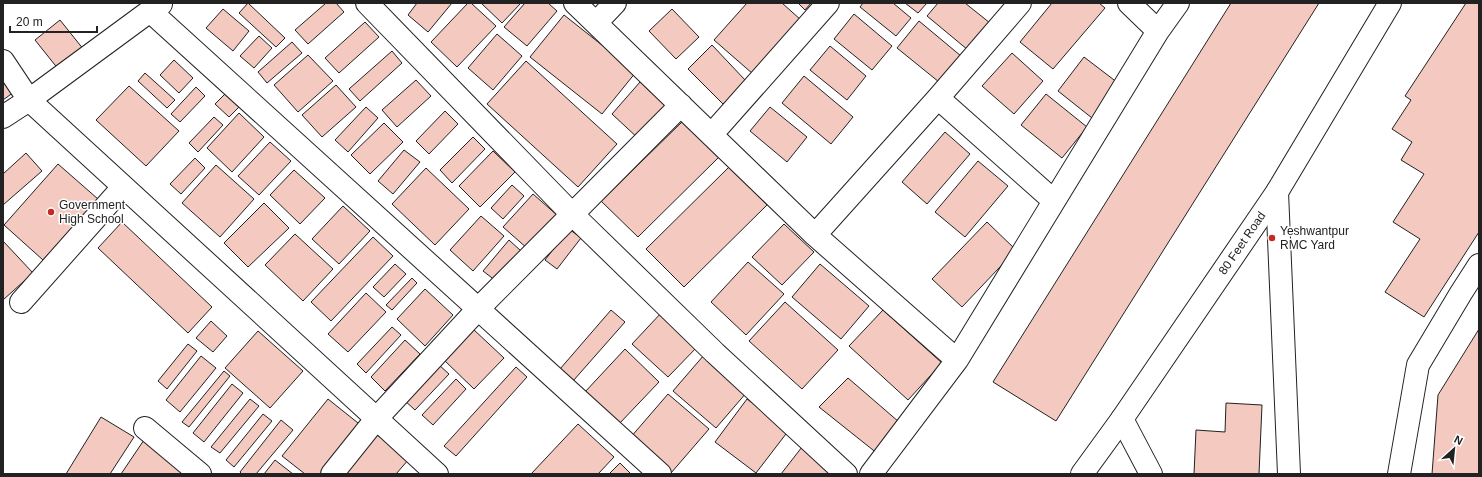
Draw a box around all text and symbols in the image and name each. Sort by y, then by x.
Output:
scale bar [10,8,97,34]
text: 20 m [16,15,43,29]
place label: Government High School [59,198,126,226]
marker: Government High School [46,207,56,217]
street label: 80 Feet Road [1216,209,1268,277]
place label: Yeshwantpur RMC Yard [1280,224,1349,252]
marker: Yeshwantpur RMC Yard [1267,233,1277,243]
north arrow [1434,429,1474,469]
text: N [1452,433,1465,447]

